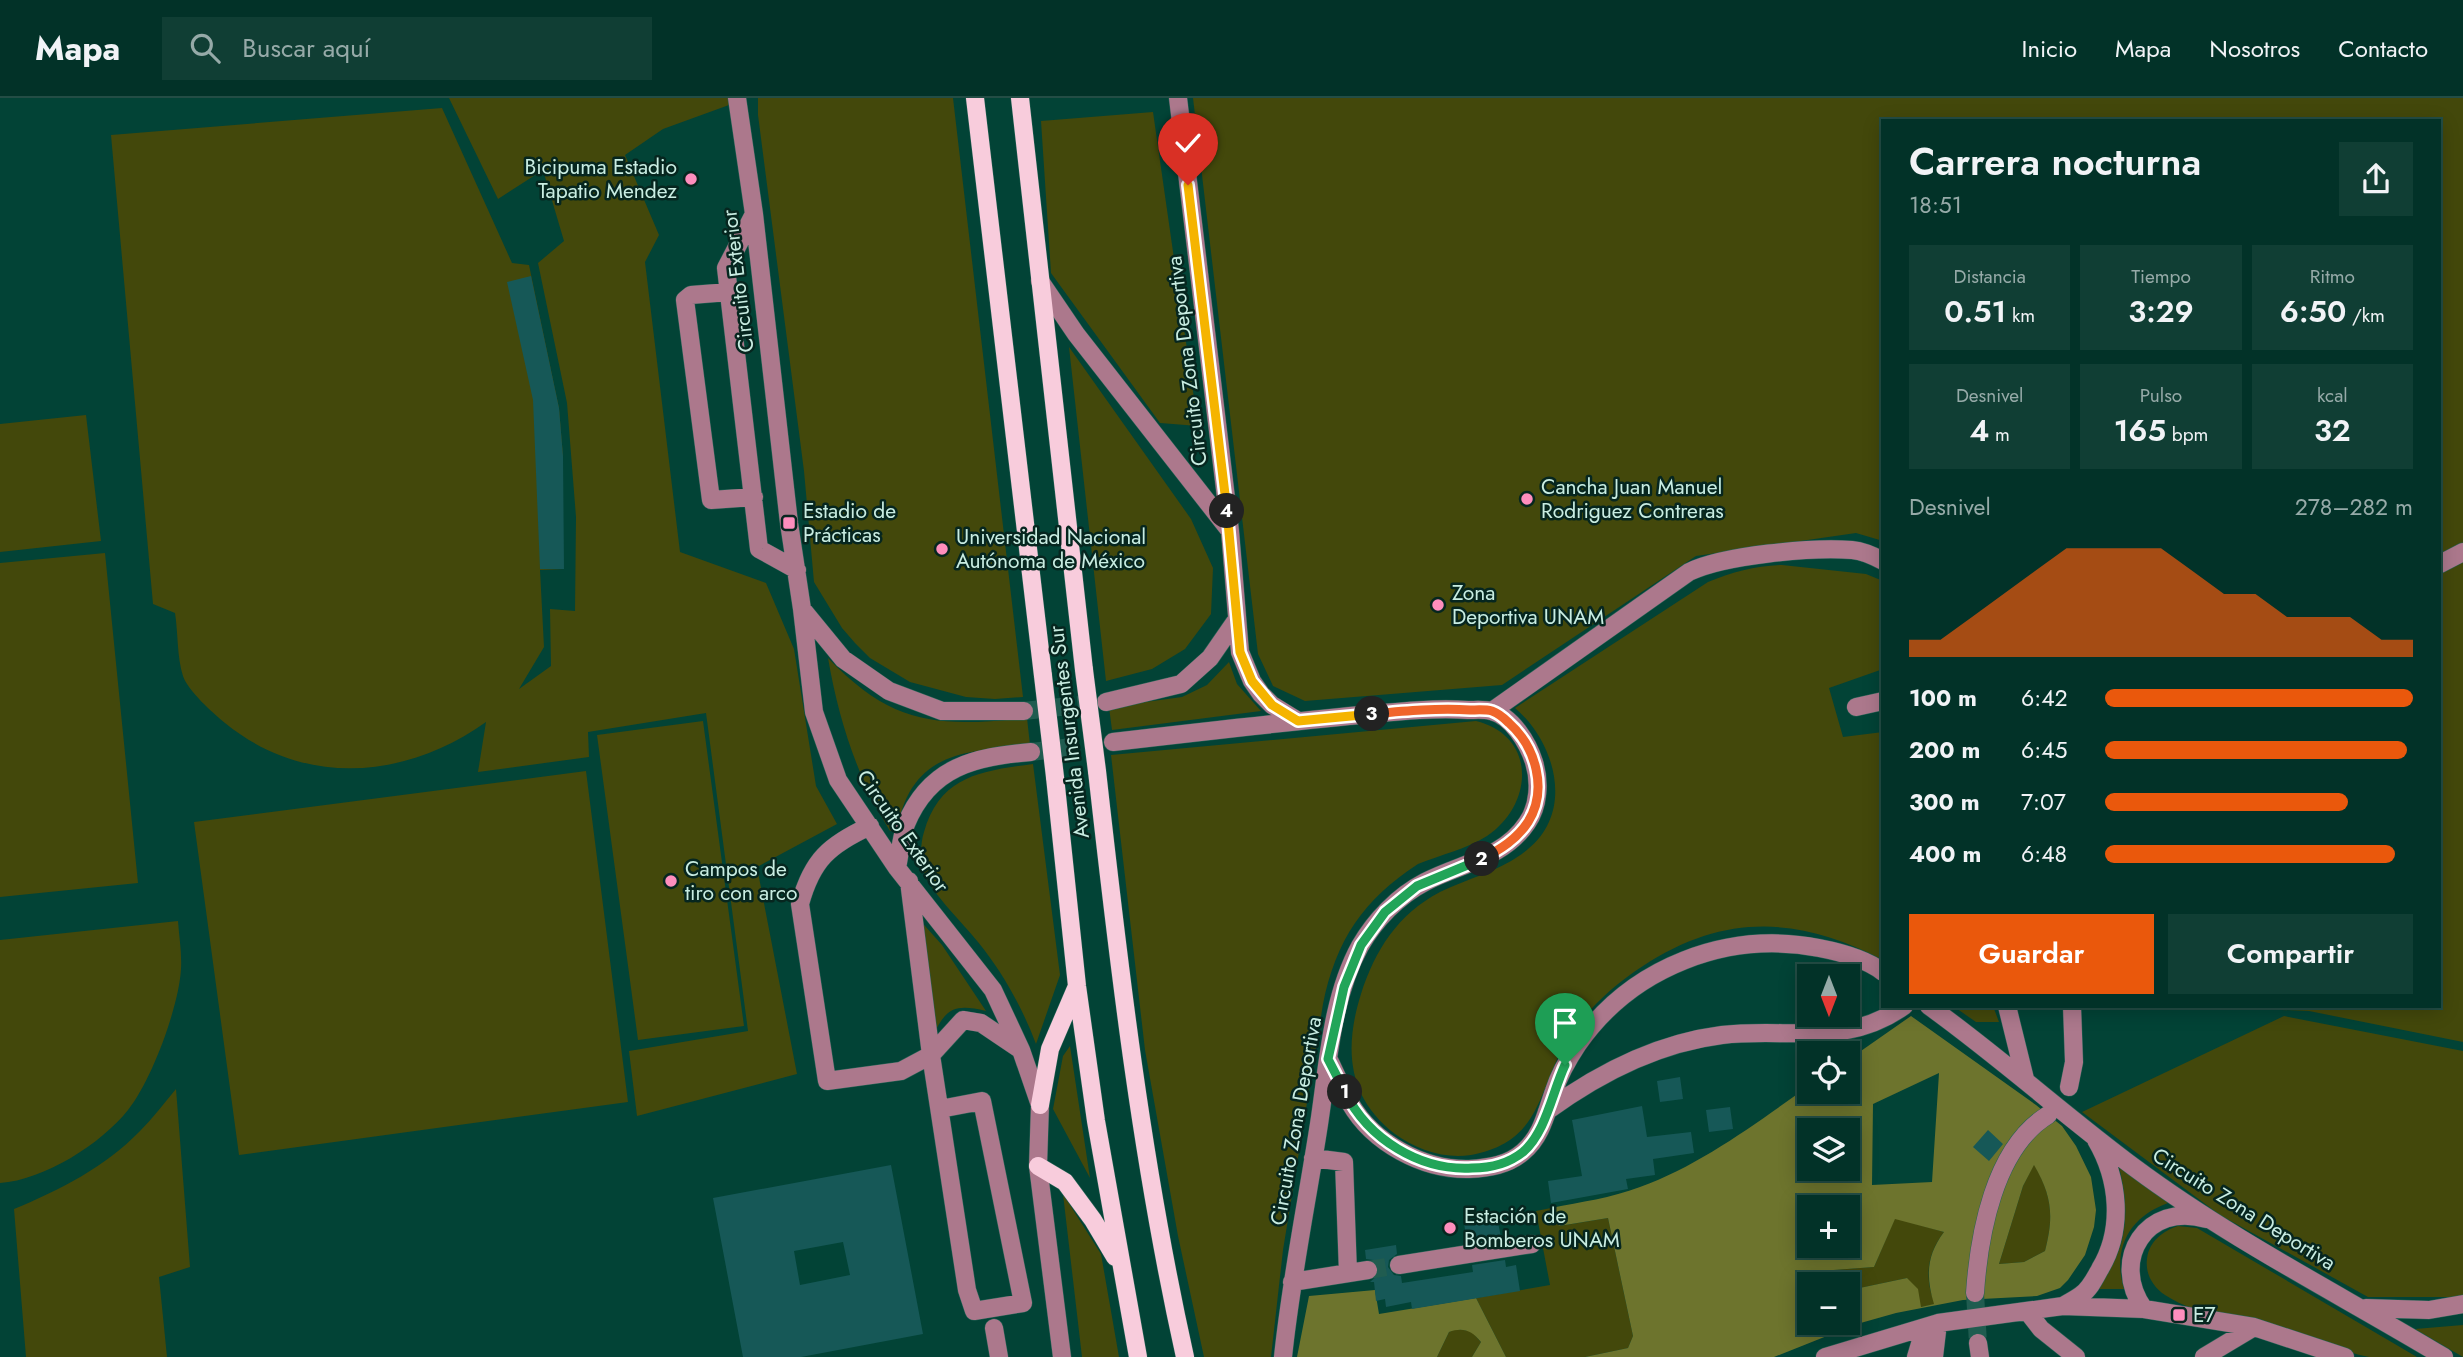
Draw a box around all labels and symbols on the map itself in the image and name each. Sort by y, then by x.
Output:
pin [1158,113,1218,185]
place label: Bicipuma Estadio Tapatio Mendez [524,152,677,206]
marker: Bicipuma Estadio Tapatio Mendez [683,171,699,187]
street label: Circuito Exterior [714,207,762,354]
street label: Circuito Zona Deportiva [1159,254,1215,468]
place label: Cancha Juan Manuel Rodriguez Contreras [1541,472,1724,526]
marker: Cancha Juan Manuel Rodriguez Contreras [1519,491,1535,507]
pin: 4 [1210,494,1244,528]
place label: Estadio de Prácticas [803,496,896,550]
marker: Estadio de Prácticas [781,515,797,531]
place label: Universidad Nacional Autónoma de México [956,522,1146,576]
marker: Universidad Nacional Autónoma de México [934,541,950,557]
place label: Zona Deportiva UNAM [1452,578,1604,632]
marker: Zona Deportiva UNAM [1430,597,1446,613]
street label: Avenida Insurgentes Sur [1041,623,1097,840]
pin: 3 [1354,696,1390,732]
street label: Circuito Exterior [850,764,957,899]
pin: 2 [1464,842,1500,876]
place label: Campos de tiro con arco [685,854,797,908]
marker: Campos de tiro con arco [663,873,679,889]
north arrow [1797,964,1860,1027]
pin [1535,993,1595,1065]
street label: Circuito Zona Deportiva [1263,1014,1329,1228]
pin: 1 [1328,1074,1362,1110]
street label: Circuito Zona Deportiva [2146,1140,2342,1278]
place label: Estación de Bomberos UNAM [1464,1201,1620,1255]
marker: Estación de Bomberos UNAM [1442,1220,1458,1236]
place label: E7 [2193,1300,2216,1330]
marker: E7 [2171,1307,2187,1323]

